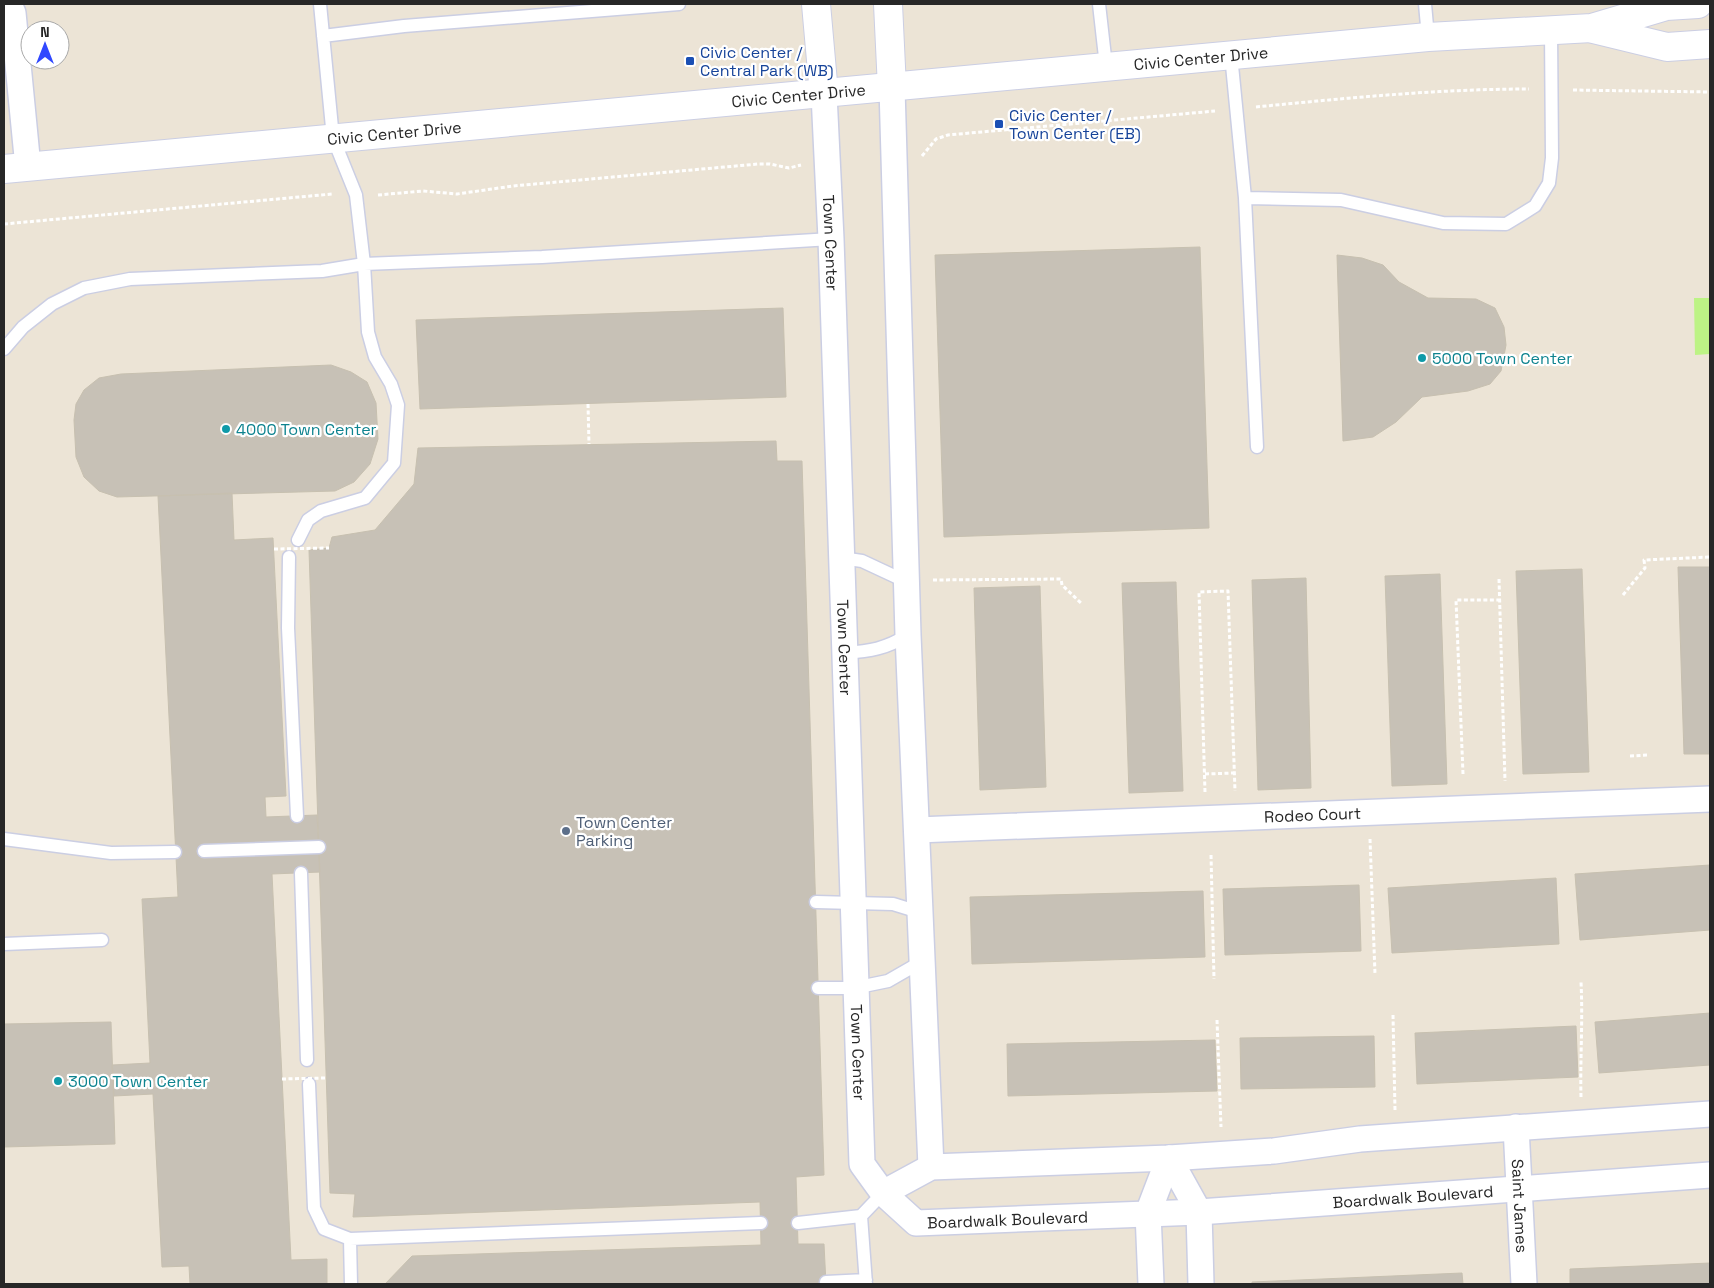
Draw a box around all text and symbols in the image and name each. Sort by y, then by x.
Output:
north arrow [20,20,70,70]
text: N [40,23,50,41]
place label: Civic Center / Central Park (WB) [700,42,834,81]
street label: Civic Center Drive [1133,42,1269,75]
marker: Civic Center / Central Park (WB) [684,55,696,67]
street label: Civic Center Drive [730,79,867,113]
place label: Civic Center / Town Center (EB) [1009,105,1141,144]
street label: Civic Center Drive [326,117,463,150]
marker: Civic Center / Town Center (EB) [993,118,1005,130]
street label: Town Center [818,194,843,291]
place label: 5000 Town Center [1432,348,1572,369]
marker: 5000 Town Center [1416,352,1428,364]
place label: 4000 Town Center [236,419,377,440]
marker: 4000 Town Center [220,423,232,435]
street label: Town Center [832,599,856,696]
street label: Rodeo Court [1264,803,1362,827]
place label: Town Center Parking [576,812,672,851]
marker: Town Center Parking [560,825,572,837]
street label: Town Center [846,1004,870,1101]
place label: 3000 Town Center [68,1071,208,1092]
marker: 3000 Town Center [52,1075,64,1087]
street label: Saint James [1507,1158,1532,1253]
street label: Boardwalk Boulevard [1332,1181,1494,1213]
street label: Boardwalk Boulevard [927,1206,1089,1234]

